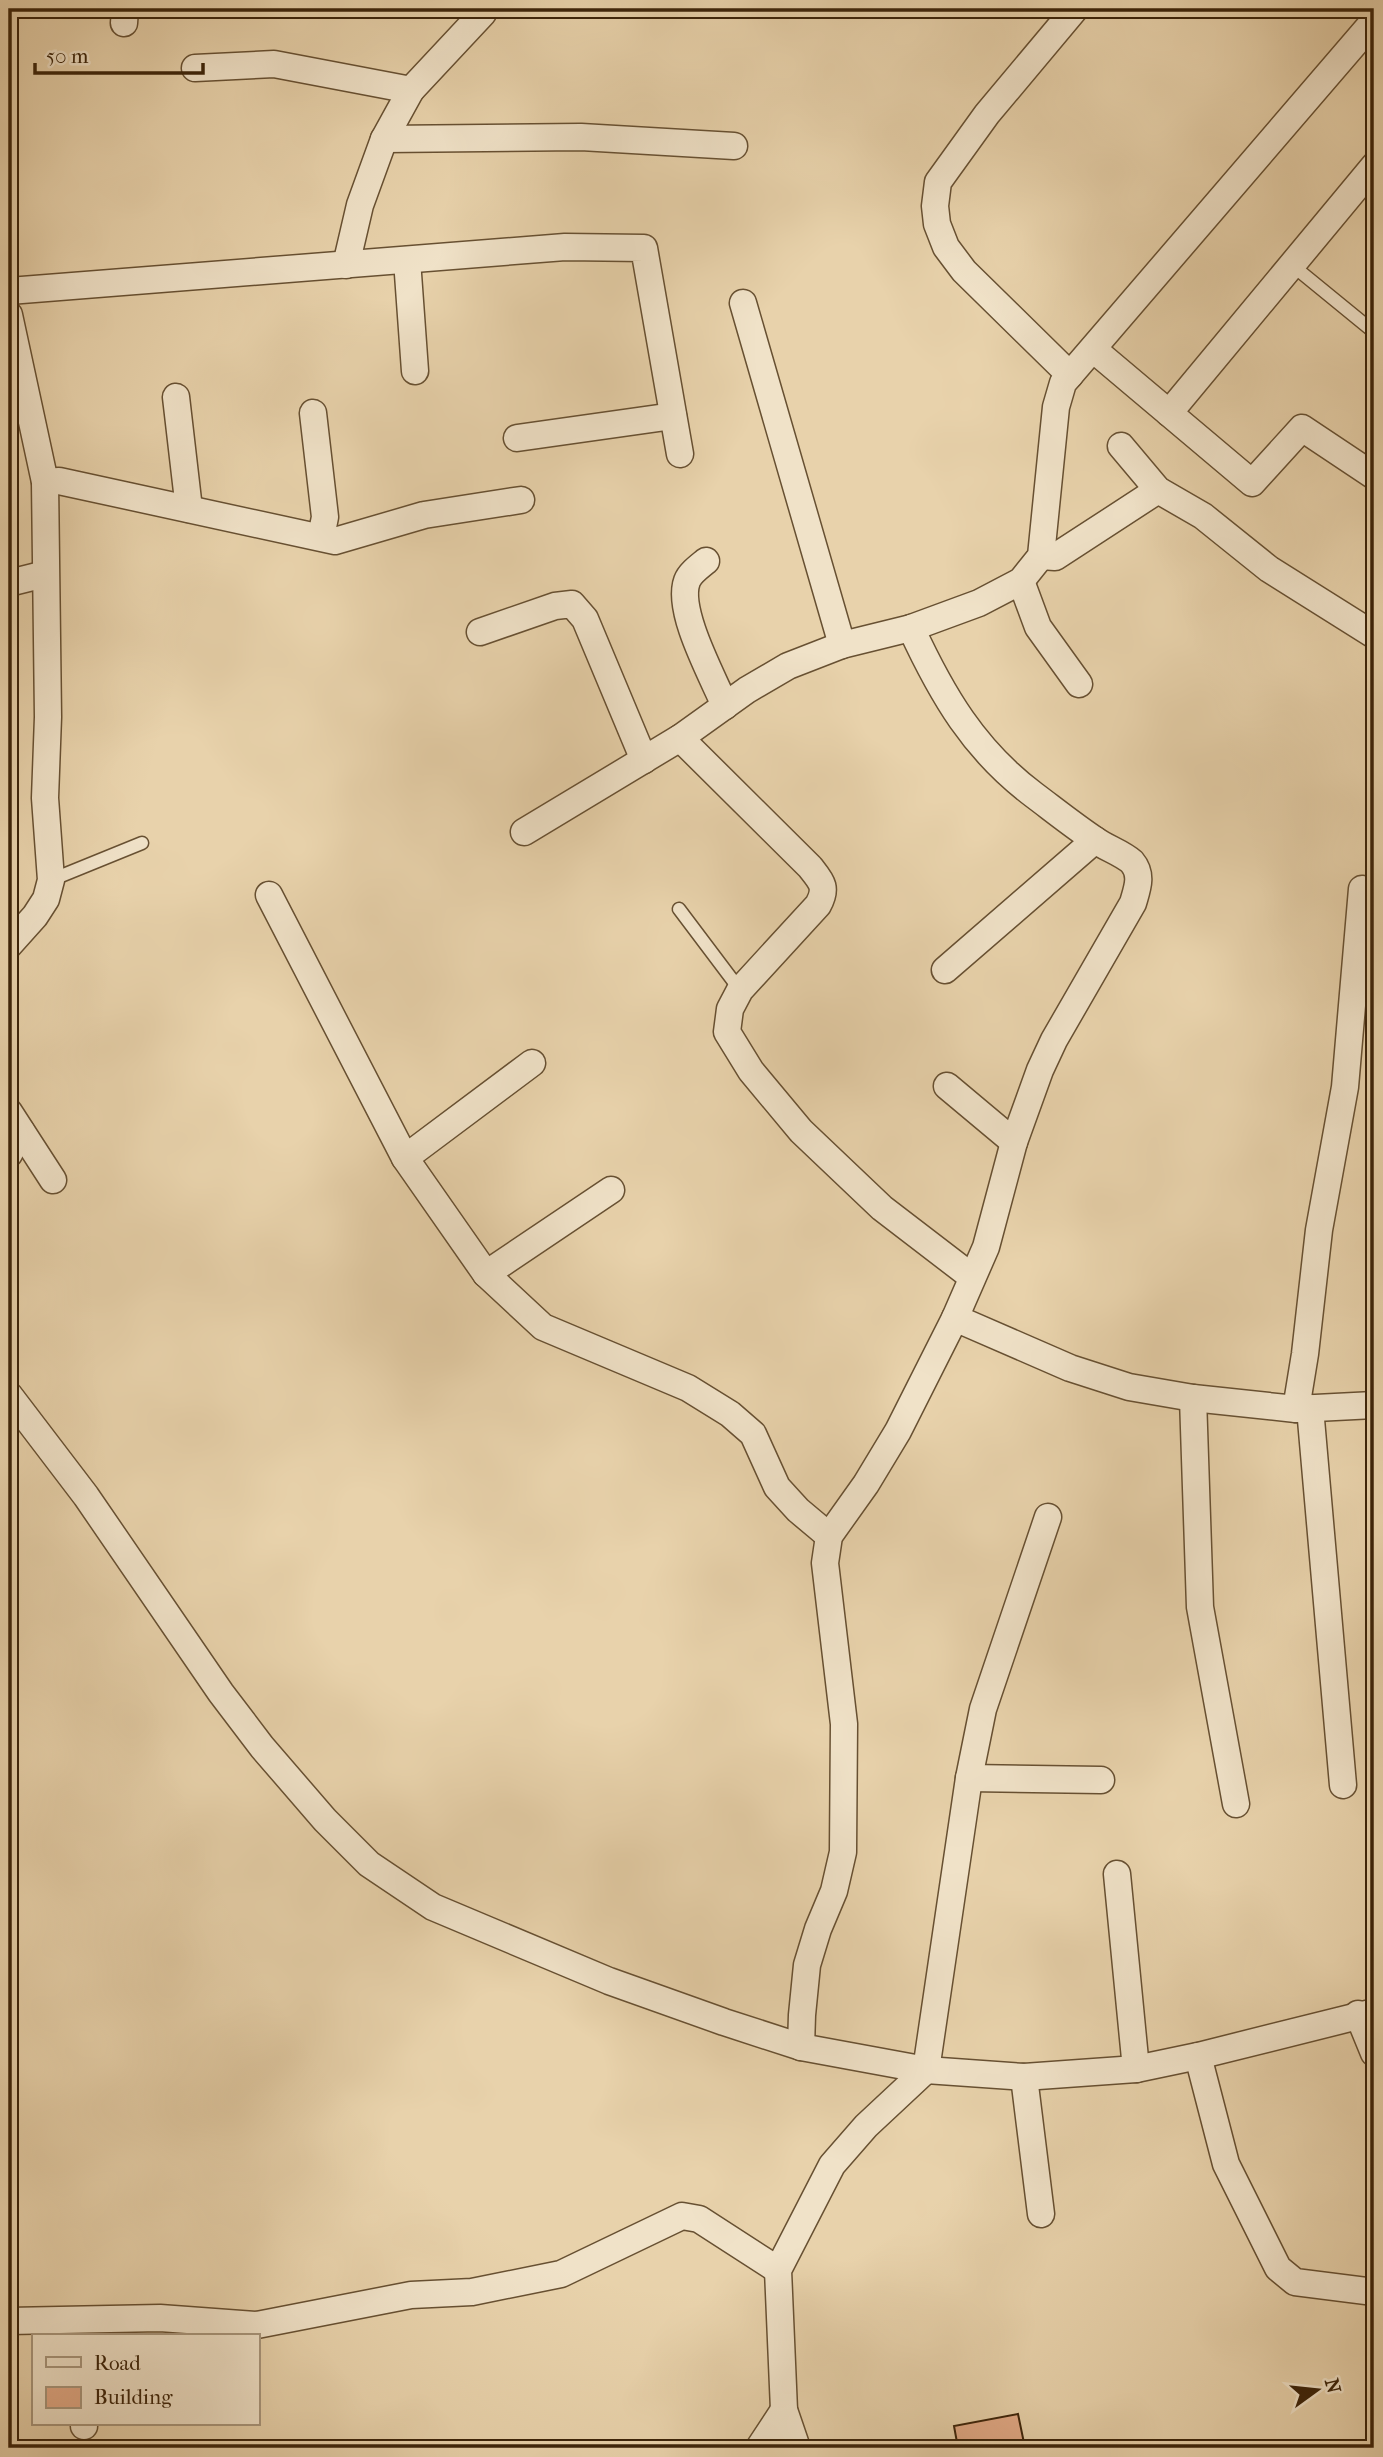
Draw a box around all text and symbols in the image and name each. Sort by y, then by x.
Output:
scale bar [35,32,203,76]
text: 50 m [46,44,89,68]
legend [32,2334,259,2426]
text: Road [94,2351,141,2375]
north arrow [1282,2356,1352,2426]
text: N [1320,2376,1345,2396]
text: Building [94,2385,173,2409]

